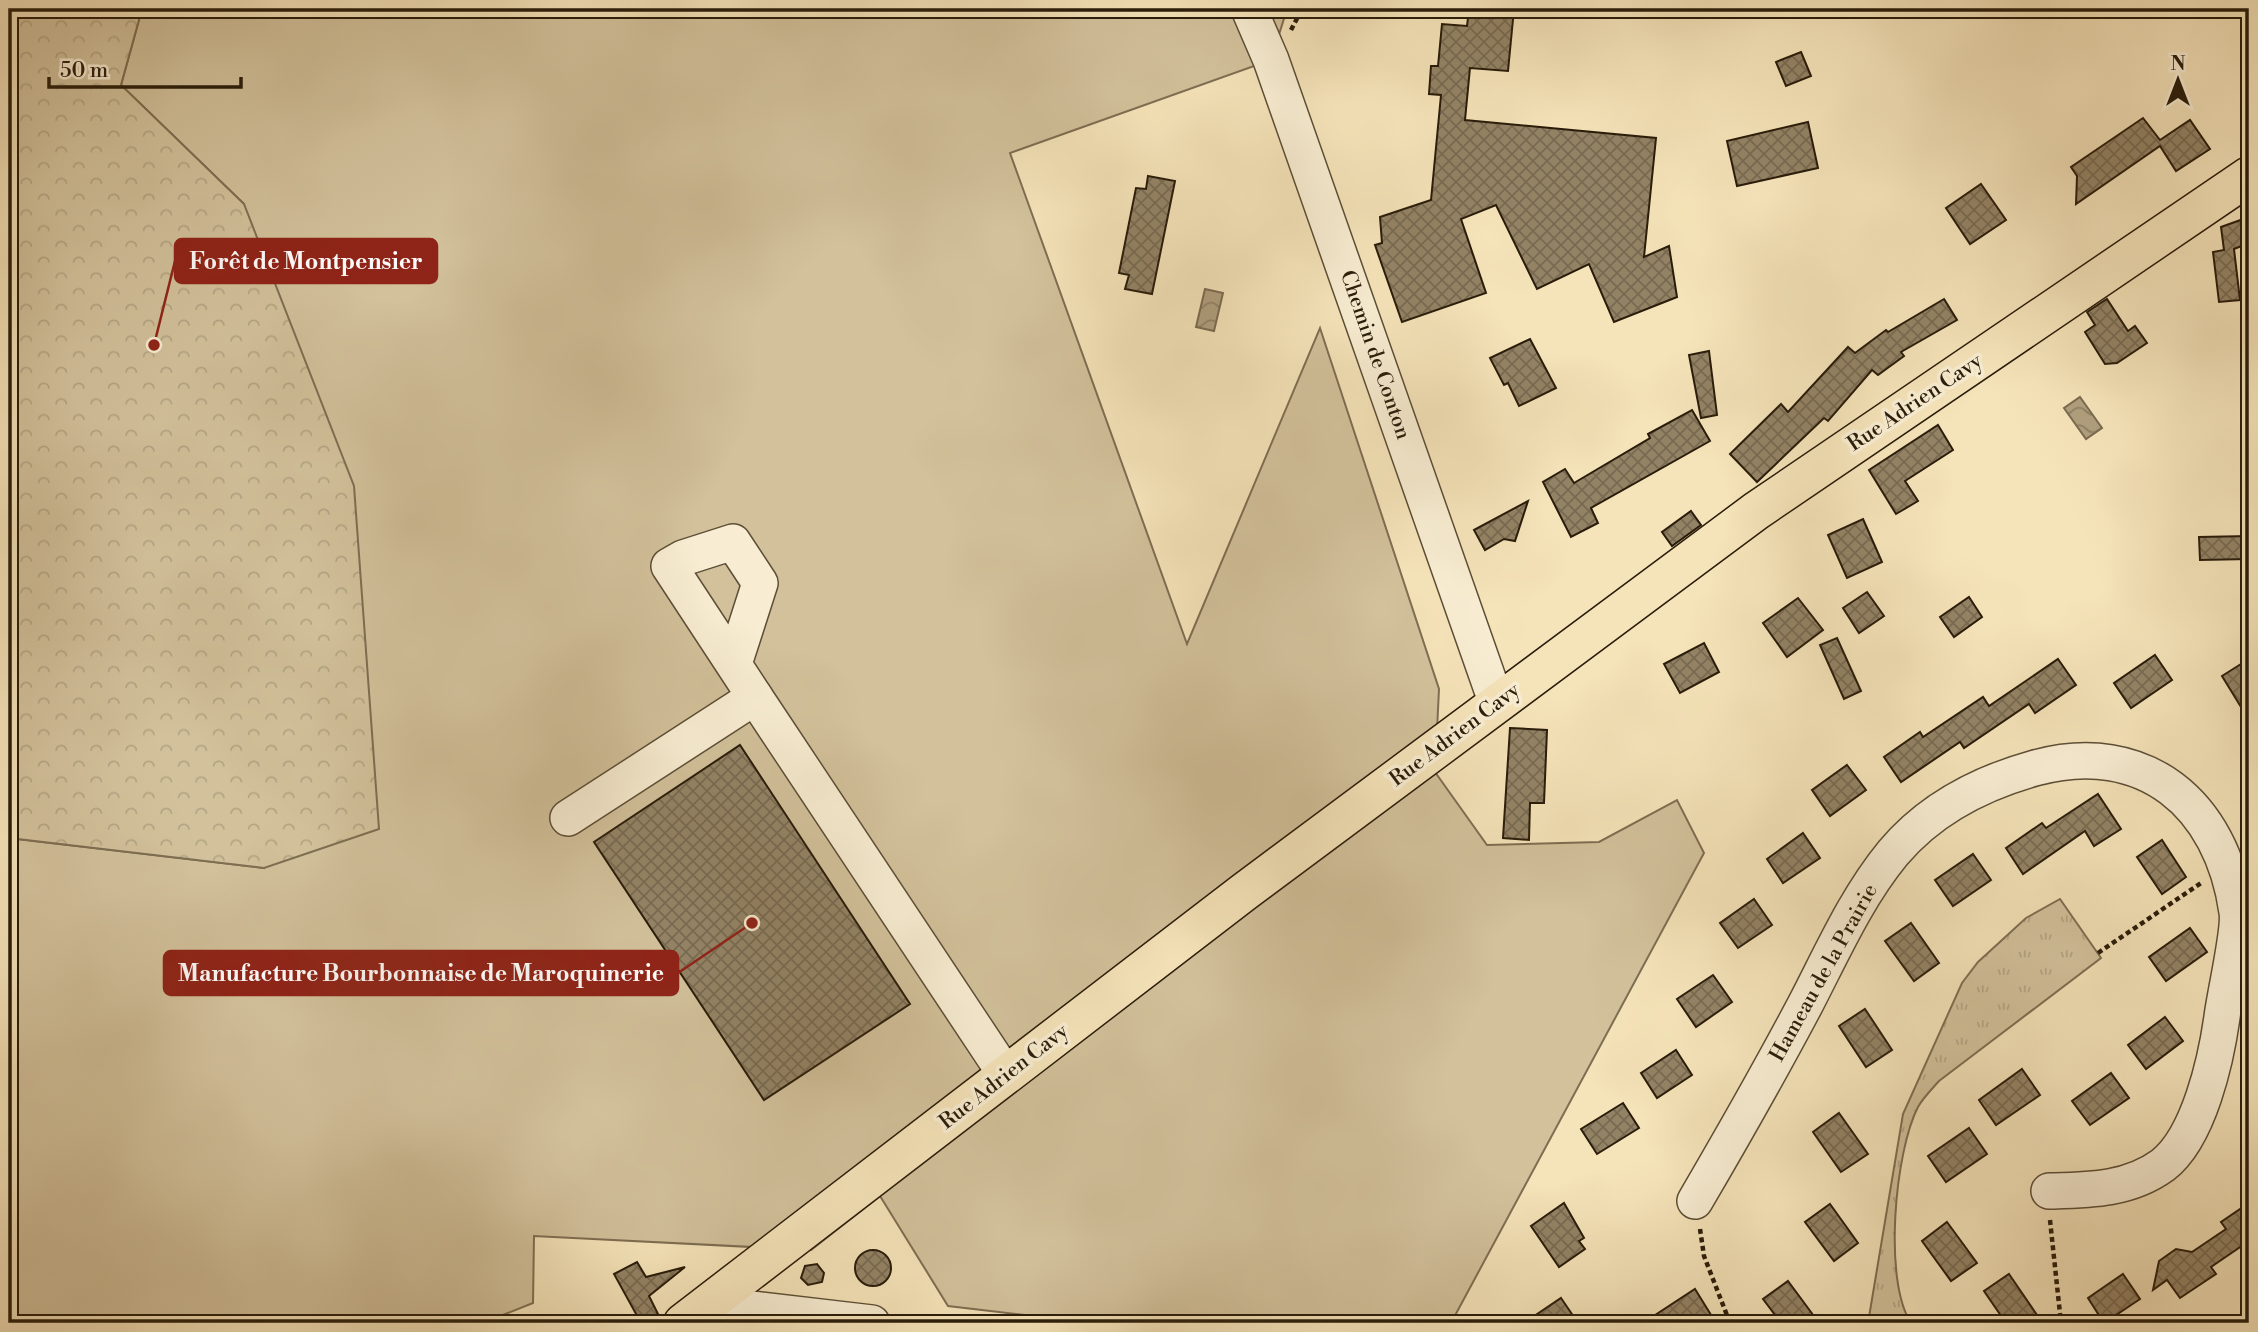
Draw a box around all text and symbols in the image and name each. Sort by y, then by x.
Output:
scale bar [49,46,242,90]
north arrow [2142,46,2212,116]
text: N [2170,52,2186,76]
text: 50 m [60,58,108,84]
callout: Forêt de Montpensier [175,239,437,283]
text: Forêt de Montpensier [189,248,423,276]
street label: Chemin de Conton [1334,267,1416,443]
street label: Rue Adrien Cavy [1843,348,1988,458]
street label: Rue Adrien Cavy [1385,677,1526,793]
street label: Hameau de la Prairie [1764,880,1884,1066]
callout: Manufacture Bourbonnaise de Maroquinerie [164,951,678,995]
text: Manufacture Bourbonnaise de Maroquinerie [178,960,664,988]
street label: Rue Adrien Cavy [934,1018,1074,1136]

